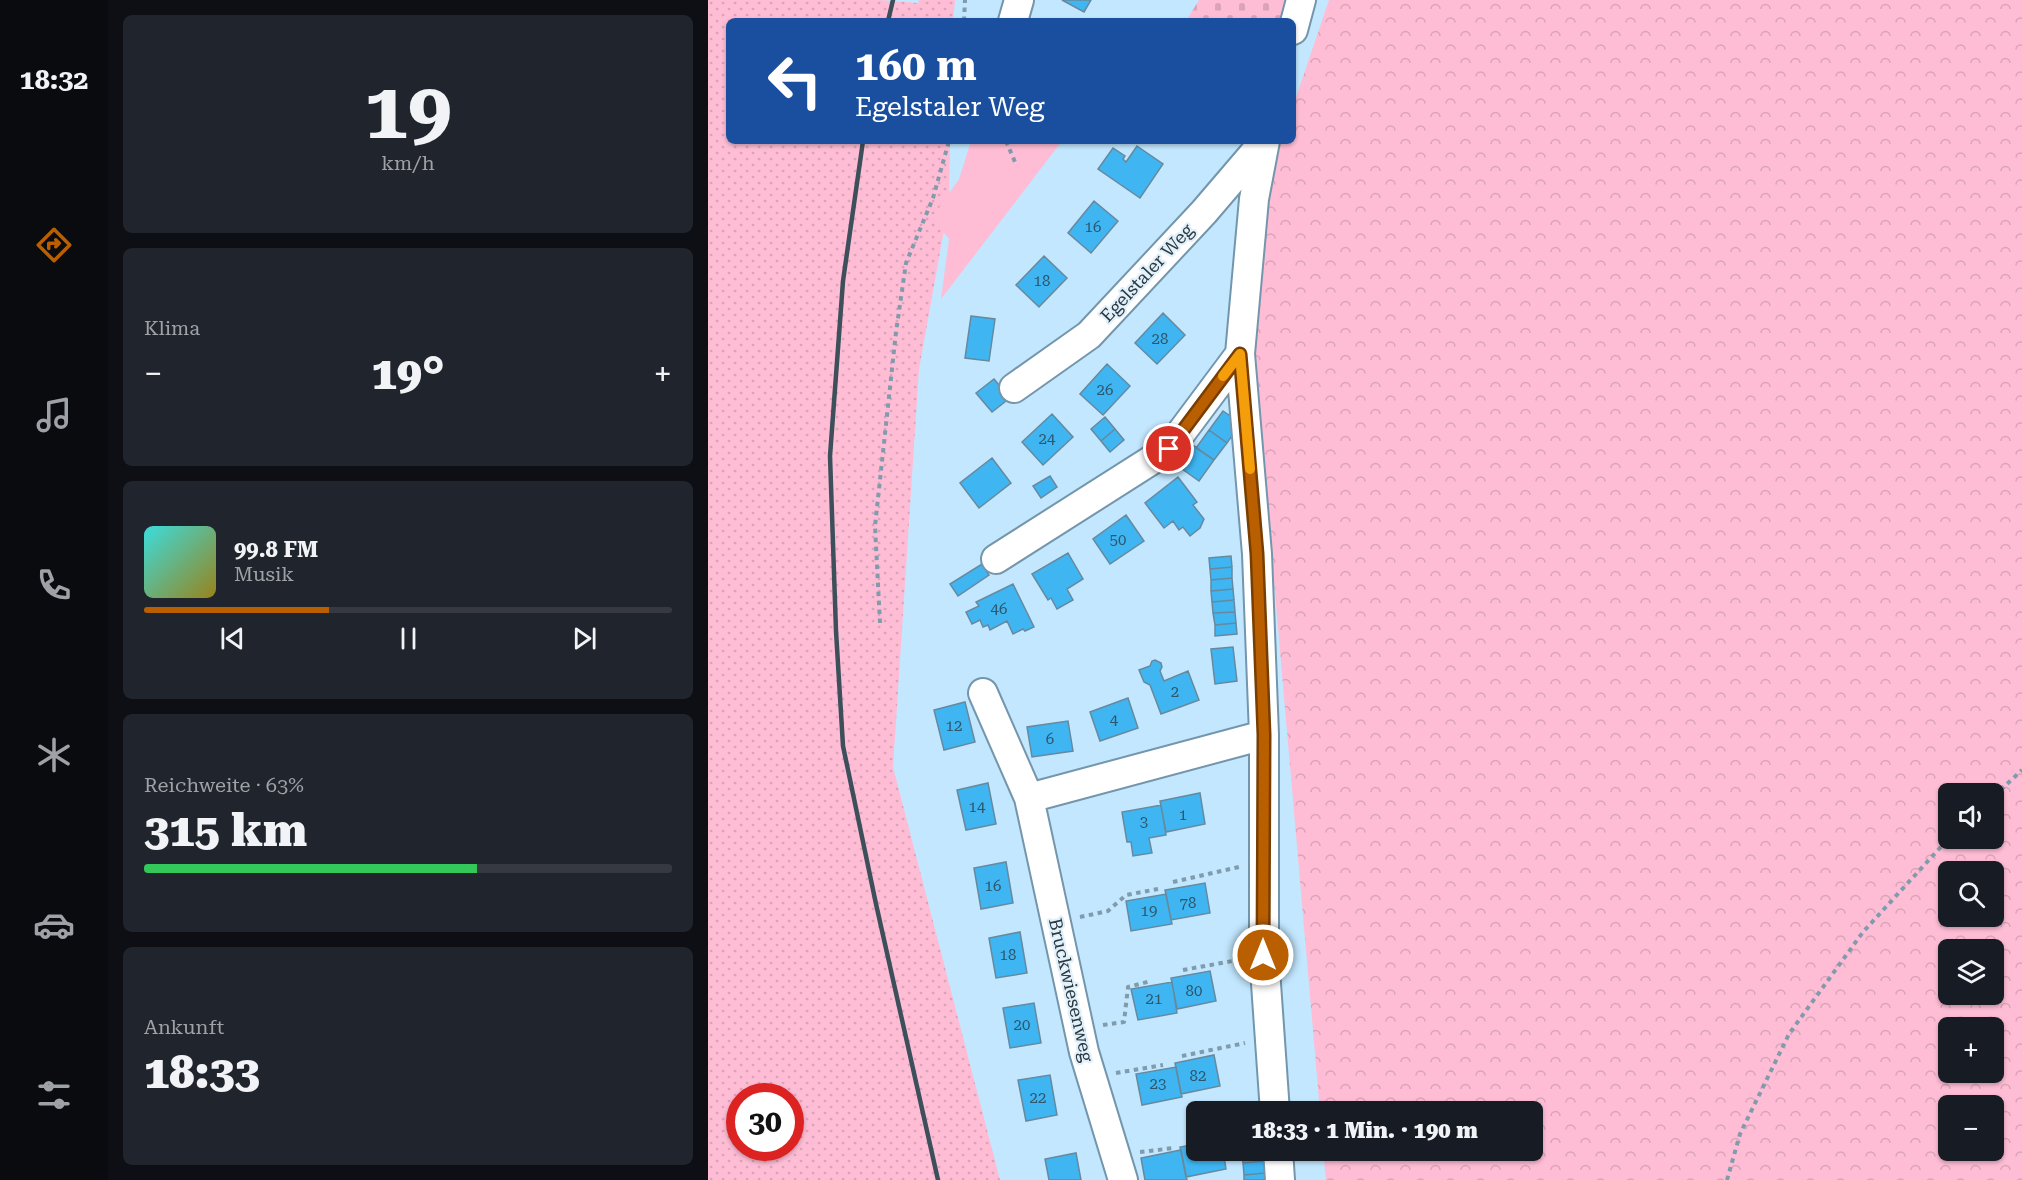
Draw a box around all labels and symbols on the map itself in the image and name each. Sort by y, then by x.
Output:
house number: 16 [1085,218,1101,236]
street label: Egelstaler Weg [1096,219,1198,326]
house number: 18 [1034,272,1050,290]
house number: 28 [1152,330,1168,348]
house number: 26 [1097,381,1113,399]
pin [1143,423,1194,474]
house number: 24 [1039,430,1056,448]
house number: 50 [1110,531,1126,549]
house number: 46 [991,600,1007,618]
house number: 2 [1171,683,1179,701]
house number: 4 [1110,711,1119,729]
house number: 12 [946,717,962,735]
house number: 6 [1046,730,1054,748]
house number: 14 [969,798,986,816]
house number: 1 [1179,806,1187,824]
house number: 3 [1140,813,1148,831]
house number: 16 [985,877,1001,895]
house number: 78 [1180,894,1196,912]
house number: 19 [1141,902,1157,920]
street label: Bruckwiesenweg [1045,916,1098,1065]
position arrow [1231,923,1295,987]
house number: 18 [1000,946,1016,964]
house number: 80 [1186,982,1202,1000]
house number: 21 [1146,990,1162,1008]
house number: 20 [1014,1016,1030,1034]
house number: 82 [1190,1067,1206,1085]
house number: 23 [1150,1075,1166,1093]
speed limit sign: 30 [726,1083,804,1161]
house number: 22 [1030,1089,1046,1107]

